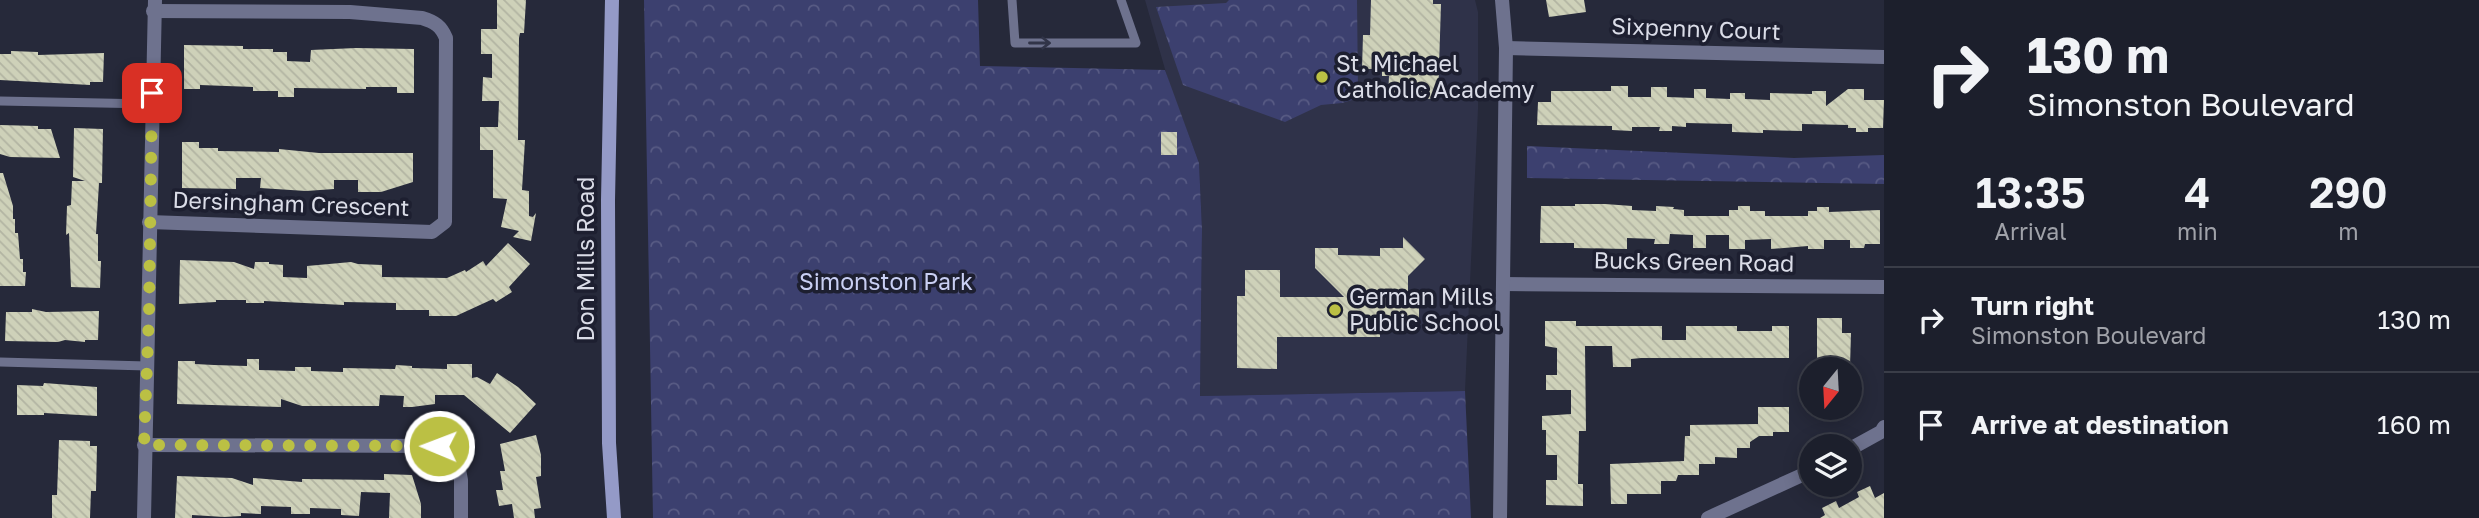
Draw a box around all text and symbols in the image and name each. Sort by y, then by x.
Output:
street label: Sixpenny Court [1611,11,1781,45]
text: 130 m [2027,25,2169,84]
icon: right [1912,28,2003,119]
one-way arrow [1029,36,1052,50]
place label: St. Michael Catholic Academy [1336,49,1534,103]
pin [122,63,182,123]
marker: St. Michael Catholic Academy [1314,69,1330,85]
icon: arrive [133,74,171,112]
text: Simonston Boulevard [2027,85,2355,123]
text: 13:35 [1976,167,2086,217]
text: 4 [2184,167,2211,217]
text: 290 [2309,167,2387,217]
street label: Don Mills Road [571,177,599,341]
street label: Dersingham Crescent [172,185,410,221]
text: Arrival [1995,217,2067,245]
text: min [2177,217,2218,245]
text: m [2338,217,2359,245]
street label: Bucks Green Road [1593,245,1795,277]
park label: Simonston Park [799,267,973,295]
place label: German Mills Public School [1349,282,1500,336]
text: Turn right [1971,290,2094,321]
icon: right [1912,301,1950,339]
marker: German Mills Public School [1327,302,1343,318]
text: 130 m [2378,304,2451,335]
text: Simonston Boulevard [1971,321,2206,349]
north arrow [1799,357,1862,420]
map controls [1799,357,1862,497]
icon: arrive [1912,406,1950,444]
position arrow [402,409,476,483]
text: Arrive at destination [1971,409,2229,440]
text: 160 m [2377,409,2451,440]
button: layers [1799,434,1862,497]

